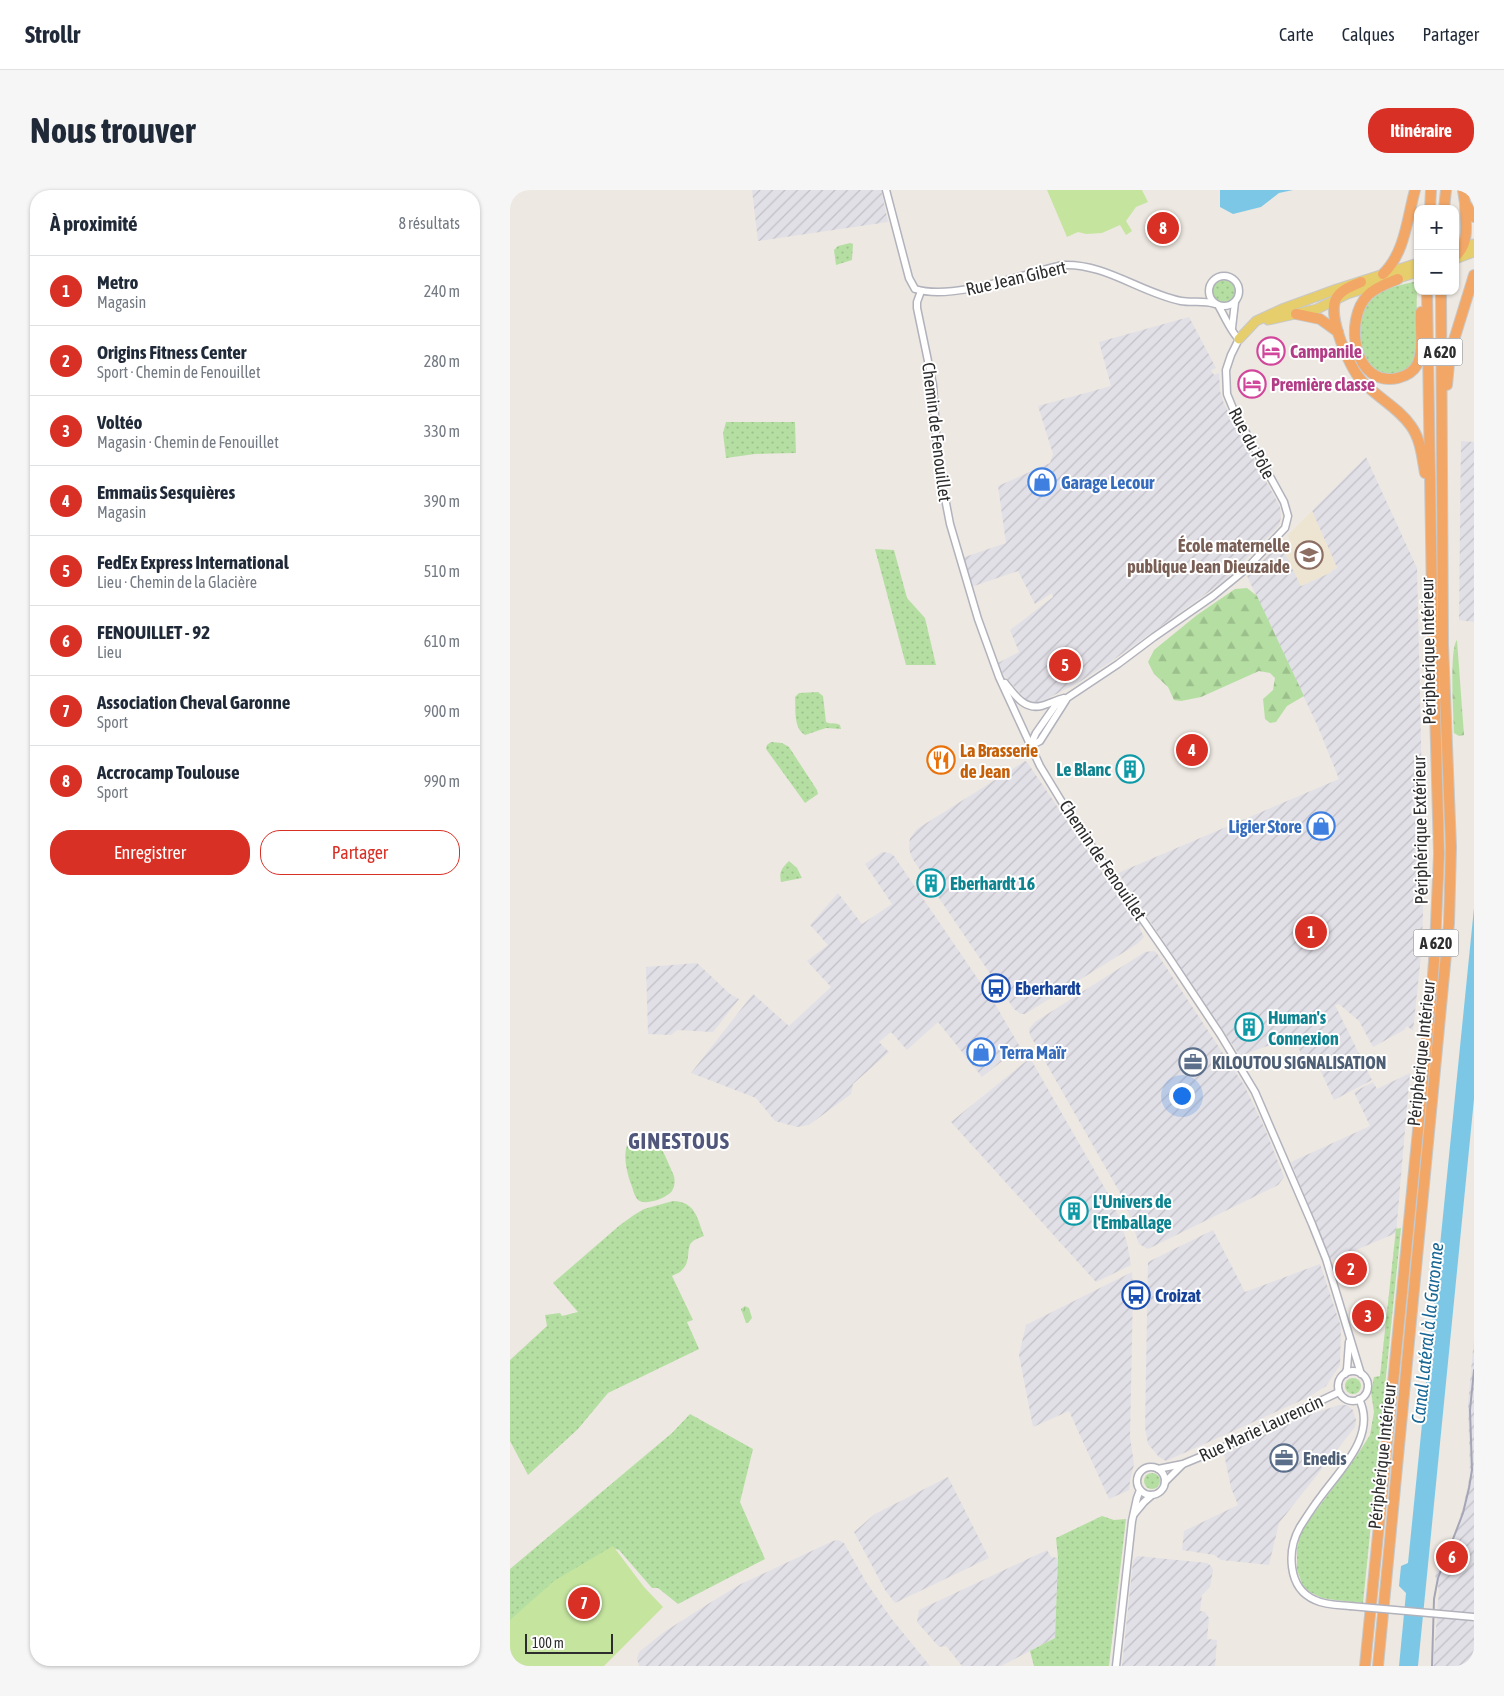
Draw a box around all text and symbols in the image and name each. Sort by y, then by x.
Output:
text: Strollr [25,21,80,48]
text: Carte [1279,24,1314,45]
text: Calques [1342,24,1395,45]
text: Partager [1423,24,1479,45]
button: Itinéraire [1368,108,1474,153]
text: Nous trouver [30,110,195,150]
map controls [1414,205,1459,295]
button: + [1414,205,1459,250]
pin: 8 [1147,209,1179,247]
text: À proximité [50,211,138,235]
text: 8 résultats [398,214,460,232]
button: − [1414,250,1459,295]
street label: Rue Jean Gibert [964,256,1068,300]
text: Metro [97,271,138,293]
text: 1 [62,282,70,300]
text: 240 m [424,282,460,300]
text: Magasin [97,293,146,311]
hotel icon: Campanile [1256,336,1286,366]
road number: A 620 [1418,338,1462,366]
text: Origins Fitness Center [97,341,246,363]
place label: Campanile [1290,341,1362,362]
text: 2 [62,352,70,370]
text: 280 m [424,352,460,370]
street label: Chemin de Fenouillet [918,361,956,503]
text: Sport · Chemin de Fenouillet [97,363,261,381]
hotel icon: Première classe [1237,369,1267,399]
place label: Première classe [1271,374,1375,395]
street label: Rue du Pôle [1224,404,1280,482]
text: Voltéo [97,411,142,433]
text: 3 [62,422,70,440]
text: 330 m [424,422,460,440]
text: Magasin · Chemin de Fenouillet [97,433,279,451]
shop icon: Garage Lecour [1027,467,1057,497]
place label: Garage Lecour [1061,472,1155,493]
text: Emmaüs Sesquières [97,481,235,503]
text: 4 [62,492,70,510]
text: 390 m [424,492,460,510]
text: Magasin [97,503,146,521]
place label: École maternelle publique Jean Dieuzaide [1127,535,1290,577]
school or university icon: École maternelle publique Jean Dieuzaide [1294,540,1324,570]
text: FedEx Express International [97,551,289,573]
text: 5 [62,562,70,580]
text: 510 m [424,562,460,580]
text: Lieu · Chemin de la Glacière [97,573,257,591]
street label: Périphérique Intérieur [1416,577,1440,725]
text: FENOUILLET - 92 [97,621,210,643]
text: 6 [62,632,70,650]
text: 610 m [424,632,460,650]
text: Lieu [97,643,122,661]
pin: 5 [1049,646,1081,684]
text: Association Cheval Garonne [97,691,290,713]
text: 7 [62,702,70,720]
text: 900 m [424,702,460,720]
text: Sport [97,713,128,731]
pin: 4 [1176,731,1208,769]
place label: La Brasserie de Jean [960,740,1038,782]
restaurant icon: La Brasserie de Jean [926,745,956,775]
building icon: Le Blanc [1115,754,1145,784]
street label: Périphérique Extérieur [1408,755,1432,905]
place label: Le Blanc [1056,759,1111,780]
text: Accrocamp Toulouse [97,761,240,783]
text: 8 [62,772,70,790]
text: 990 m [424,772,460,790]
text: Sport [97,783,128,801]
street label: Chemin de Fenouillet [1055,796,1151,924]
shop icon: Ligier Store [1306,811,1336,841]
place label: Ligier Store [1229,816,1302,837]
button: Enregistrer [50,830,250,875]
button: Partager [260,830,460,875]
building icon: Eberhardt 16 [916,868,946,898]
place label: Eberhardt 16 [950,873,1035,894]
pin: 1 [1295,913,1327,951]
road number: A 620 [1414,930,1458,956]
bus stop icon: Eberhardt [981,973,1011,1003]
place label: Eberhardt [1015,978,1082,999]
street label: Périphérique Intérieur [1403,978,1439,1127]
place label: Human's Connexion [1268,1007,1339,1049]
building icon: Human's Connexion [1234,1012,1264,1042]
shop icon: Terra Maïr [966,1037,996,1067]
place label: Terra Maïr [1000,1042,1067,1063]
office icon: KILOUTOU SIGNALISATION [1178,1047,1208,1077]
place label: KILOUTOU SIGNALISATION [1212,1052,1386,1073]
your location [1169,1083,1195,1109]
district label: GINESTOUS [628,1128,730,1154]
place label: L'Univers de l'Emballage [1093,1191,1172,1233]
building icon: L'Univers de l'Emballage [1059,1196,1089,1226]
water label: Canal Latéral à la Garonne [1407,1241,1447,1425]
pin: 2 [1335,1250,1367,1288]
bus stop icon: Croizat [1121,1280,1151,1310]
place label: Croizat [1155,1285,1202,1306]
pin: 3 [1352,1297,1384,1335]
street label: Périphérique Intérieur [1364,1381,1400,1530]
street label: Rue Marie Laurencin [1196,1390,1326,1466]
office icon: Enedis [1269,1443,1299,1473]
place label: Enedis [1303,1448,1347,1469]
pin: 6 [1436,1538,1468,1576]
pin: 7 [568,1584,600,1622]
scale bar [525,1631,612,1654]
text: 100 m [532,1635,564,1651]

